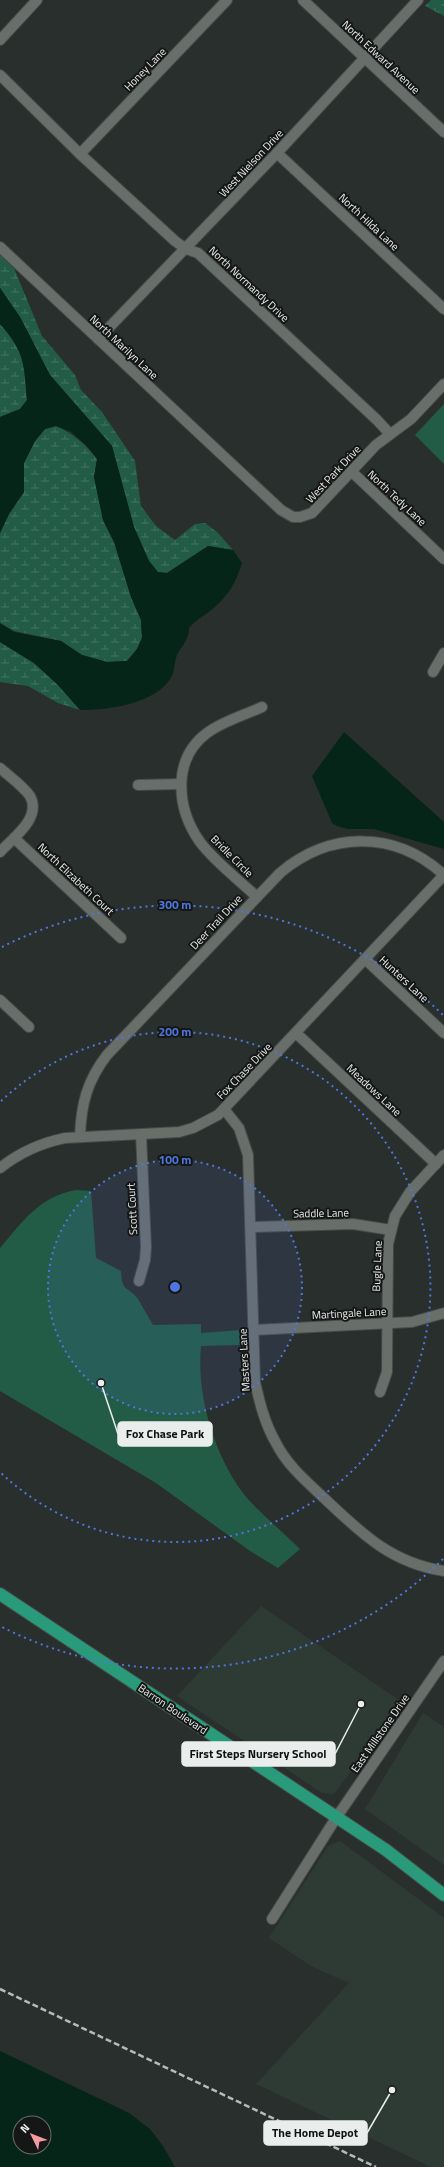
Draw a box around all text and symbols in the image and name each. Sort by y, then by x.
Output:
street label: North Edward Avenue [339,17,424,98]
street label: Honey Lane [120,44,170,94]
street label: West Nielson Drive [215,125,287,201]
street label: North Hilda Lane [335,190,403,255]
street label: North Normandy Drive [205,243,293,326]
street label: North Marilyn Lane [86,311,162,383]
street label: West Park Drive [302,441,364,507]
street label: North Tedy Lane [364,466,430,530]
street label: Bridle Circle [207,831,257,881]
street label: North Elizabeth Court [34,839,118,919]
street label: Deer Trail Drive [186,891,246,953]
text: 300 m [159,895,191,914]
street label: Hunters Lane [376,952,433,1006]
text: 200 m [159,1022,191,1041]
street label: Fox Chase Drive [213,1039,275,1103]
street label: Meadows Lane [343,1060,405,1120]
text: 100 m [159,1150,191,1169]
street label: Scott Court [123,1183,141,1235]
street label: Saddle Lane [293,1205,350,1221]
street label: Bugle Lane [368,1240,386,1292]
centre of rings [168,1280,182,1294]
street label: Martingale Lane [311,1303,387,1323]
street label: Masters Lane [234,1328,254,1392]
callout: Fox Chase Park [118,1422,212,1446]
text: Fox Chase Park [126,1424,205,1443]
street label: Barron Boulevard [135,1680,211,1738]
street label: East Millstone Drive [347,1690,413,1775]
callout: First Steps Nursery School [182,1742,335,1766]
text: First Steps Nursery School [189,1744,327,1763]
north arrow [12,2115,52,2155]
text: N [16,2120,33,2136]
callout: The Home Depot [264,2121,367,2145]
text: The Home Depot [272,2123,359,2142]

